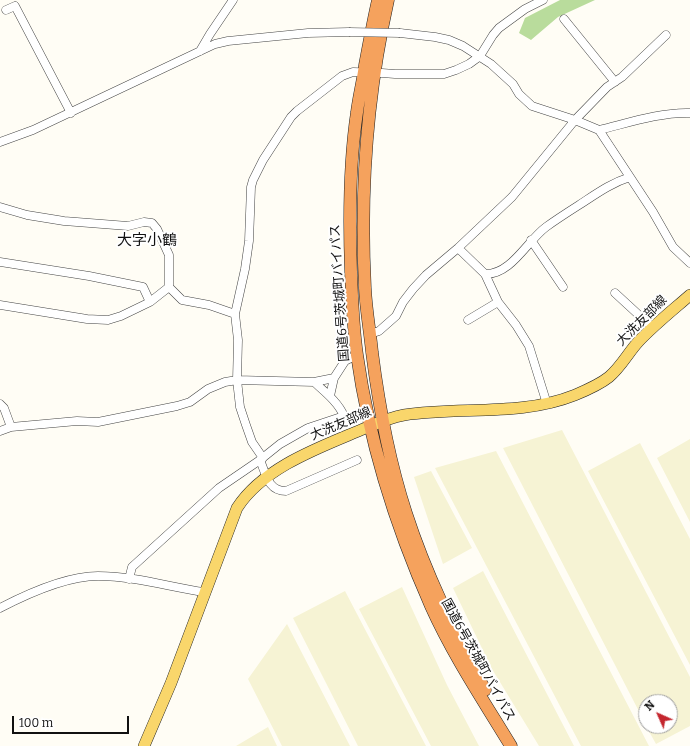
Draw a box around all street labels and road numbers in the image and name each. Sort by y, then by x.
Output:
street label: 国道6号茨城町バイパス [327,224,353,362]
street label: 大洗友部線 [614,293,670,349]
street label: 大洗友部線 [308,404,374,444]
street label: 国道6号茨城町バイパス [438,596,518,724]

